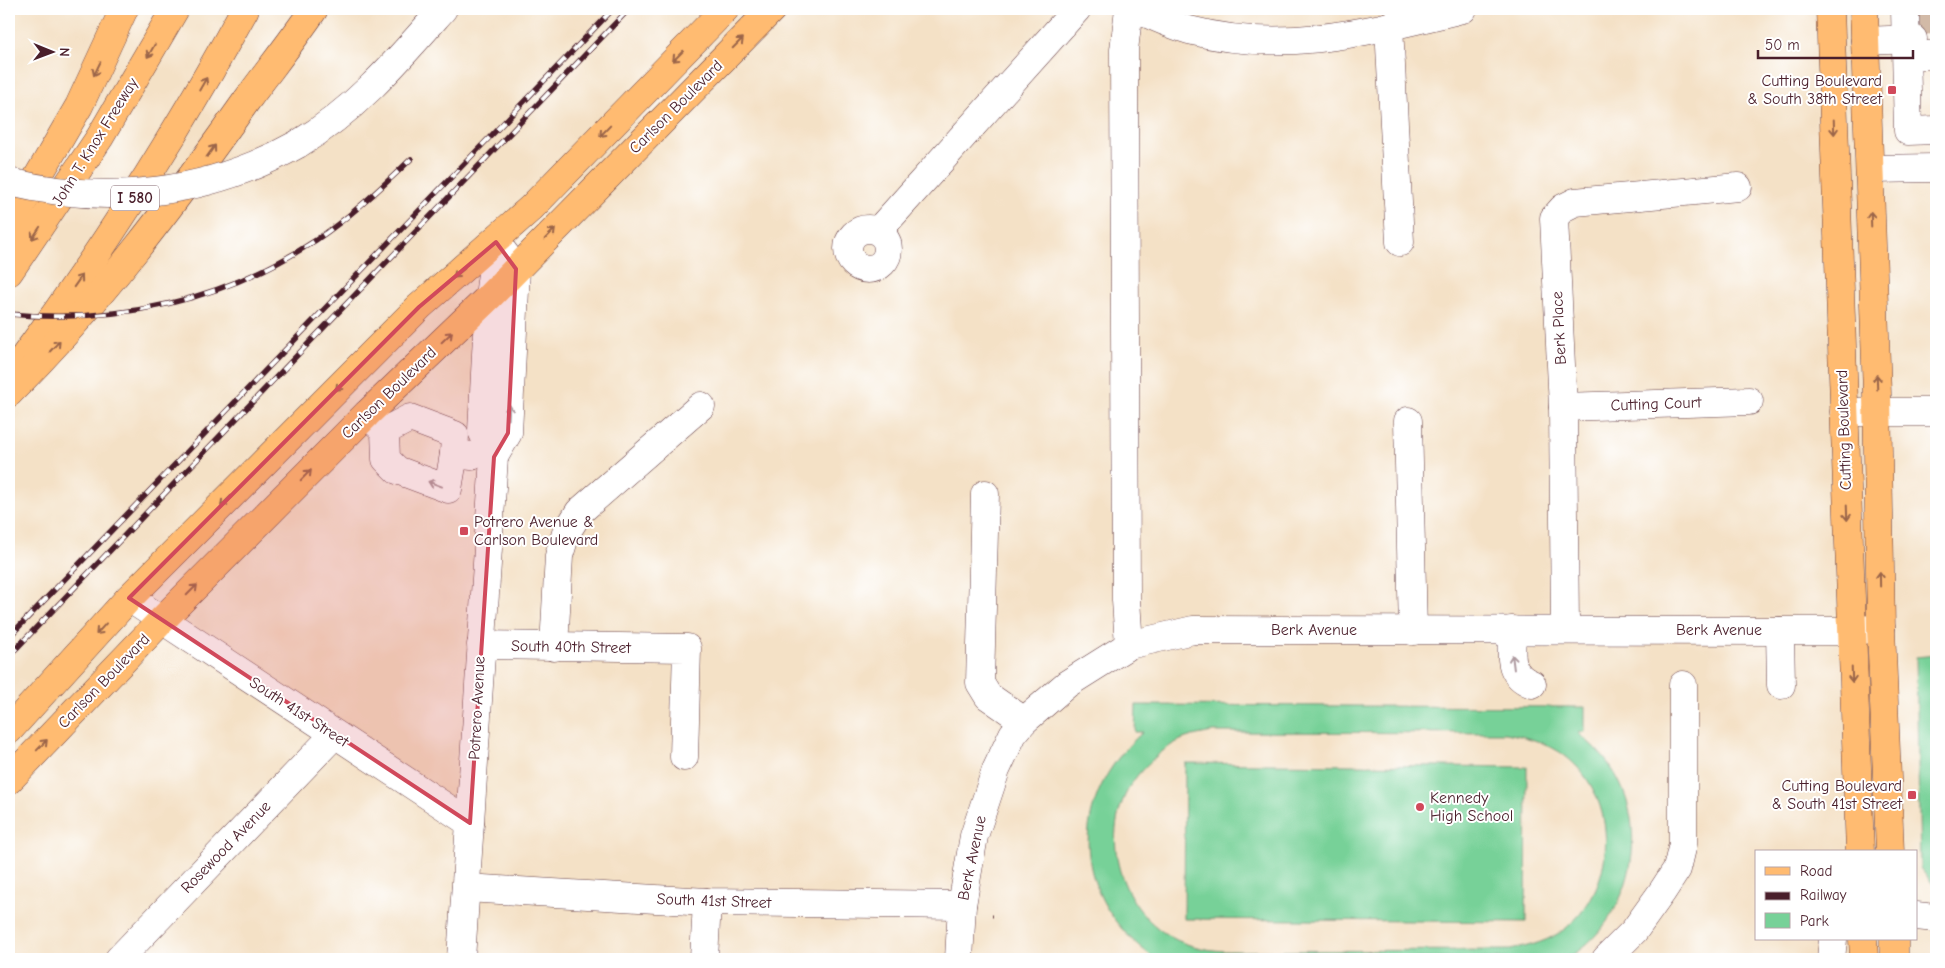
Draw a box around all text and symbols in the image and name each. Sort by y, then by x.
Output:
north arrow [28,28,78,78]
scale bar [1758,28,1912,60]
text: 50 m [1765,36,1800,54]
one-way arrow [732,37,744,50]
one-way arrow [146,44,156,59]
text: N [56,48,73,57]
one-way arrow [672,50,684,62]
street label: Carlson Boulevard [626,57,726,157]
one-way arrow [92,61,101,76]
place label: Cutting Boulevard & South 38th Street [1747,72,1882,108]
street label: John T. Knox Freeway [48,74,142,210]
one-way arrow [198,78,208,92]
marker: Cutting Boulevard & South 38th Street [1886,84,1898,96]
one-way arrow [1829,119,1839,135]
one-way arrow [599,125,611,137]
one-way arrow [206,144,216,158]
road number: I 580 [111,186,159,210]
one-way arrow [1867,212,1876,228]
one-way arrow [31,226,42,240]
one-way arrow [544,228,557,240]
one-way arrow [452,268,465,279]
one-way arrow [73,274,83,288]
street label: Berk Place [1548,291,1570,365]
one-way arrow [441,331,453,343]
one-way arrow [50,340,61,353]
street label: Carlson Boulevard [338,343,440,443]
street label: Cutting Boulevard [1833,369,1855,491]
one-way arrow [1872,374,1881,390]
one-way arrow [335,379,347,392]
street label: Cutting Court [1610,393,1702,415]
one-way arrow [505,405,514,421]
one-way arrow [300,469,312,481]
one-way arrow [428,479,443,488]
one-way arrow [221,494,233,506]
one-way arrow [1842,504,1852,521]
place label: Potrero Avenue & Carlson Boulevard [474,513,598,549]
marker: Potrero Avenue & Carlson Boulevard [458,525,470,537]
one-way arrow [1875,571,1885,588]
one-way arrow [185,585,197,597]
street label: Berk Avenue [1271,621,1357,639]
street label: Berk Avenue [1676,621,1762,639]
one-way arrow [95,623,107,636]
street label: Carlson Boulevard [54,630,154,732]
street label: South 40th Street [511,637,632,657]
one-way arrow [1508,654,1518,670]
street label: Potrero Avenue [465,656,489,760]
one-way arrow [1848,667,1857,683]
street label: South 41st Street [246,673,352,751]
one-way arrow [36,739,48,752]
place label: Cutting Boulevard & South 41st Street [1772,777,1902,813]
place label: Kennedy High School [1430,789,1513,825]
marker: Cutting Boulevard & South 41st Street [1906,789,1918,801]
street label: Rosewood Avenue [177,797,275,897]
marker: Kennedy High School [1414,801,1426,813]
street label: Berk Avenue [954,814,990,902]
legend [1755,850,1918,940]
text: Road [1800,862,1832,880]
text: Railway [1800,886,1847,904]
street label: South 41st Street [656,890,772,912]
text: Park [1800,912,1829,930]

